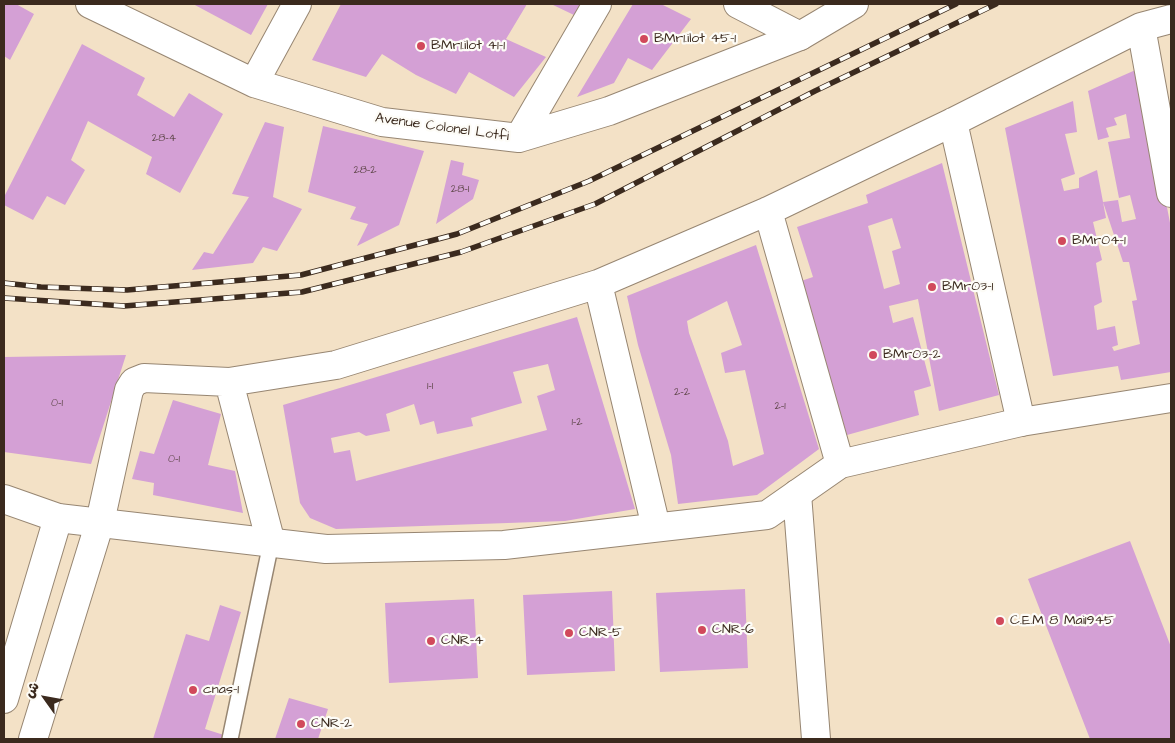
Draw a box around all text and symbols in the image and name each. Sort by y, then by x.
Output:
place label: BMr1.ilot 45-1 [654,31,736,47]
marker: BMr1.ilot 45-1 [638,33,650,45]
place label: BMr1.ilot 41-1 [431,38,505,54]
marker: BMr1.ilot 41-1 [415,40,427,52]
street label: Avenue Colonel Lotfi [374,110,510,146]
house number: 28-4 [152,132,176,146]
house number: 28-2 [353,164,377,178]
house number: 28-1 [451,183,469,197]
place label: BMr04-1 [1072,233,1126,249]
marker: BMr04-1 [1056,235,1068,247]
place label: BMr03-1 [942,279,993,295]
marker: BMr03-1 [926,281,938,293]
place label: BMr03-2 [883,347,941,363]
marker: BMr03-2 [867,349,879,361]
house number: 1-1 [427,380,433,394]
house number: 2-2 [674,386,690,400]
house number: 0-1 [51,397,63,411]
house number: 2-1 [774,400,786,414]
house number: 1-2 [571,416,583,430]
house number: 0-1 [168,453,180,467]
place label: C.E.M 8 Mai1945 [1010,613,1114,629]
marker: C.E.M 8 Mai1945 [994,615,1006,627]
place label: CNR-6 [712,622,754,638]
marker: CNR-6 [696,624,708,636]
place label: CNR-5 [579,625,622,641]
marker: CNR-5 [563,627,575,639]
place label: CNR-4 [441,633,484,649]
marker: CNR-4 [425,635,437,647]
north arrow [20,673,70,723]
text: ش [20,678,45,702]
place label: cnas-1 [203,682,239,698]
marker: cnas-1 [187,684,199,696]
place label: CNR-2 [311,716,352,732]
marker: CNR-2 [295,718,307,730]

